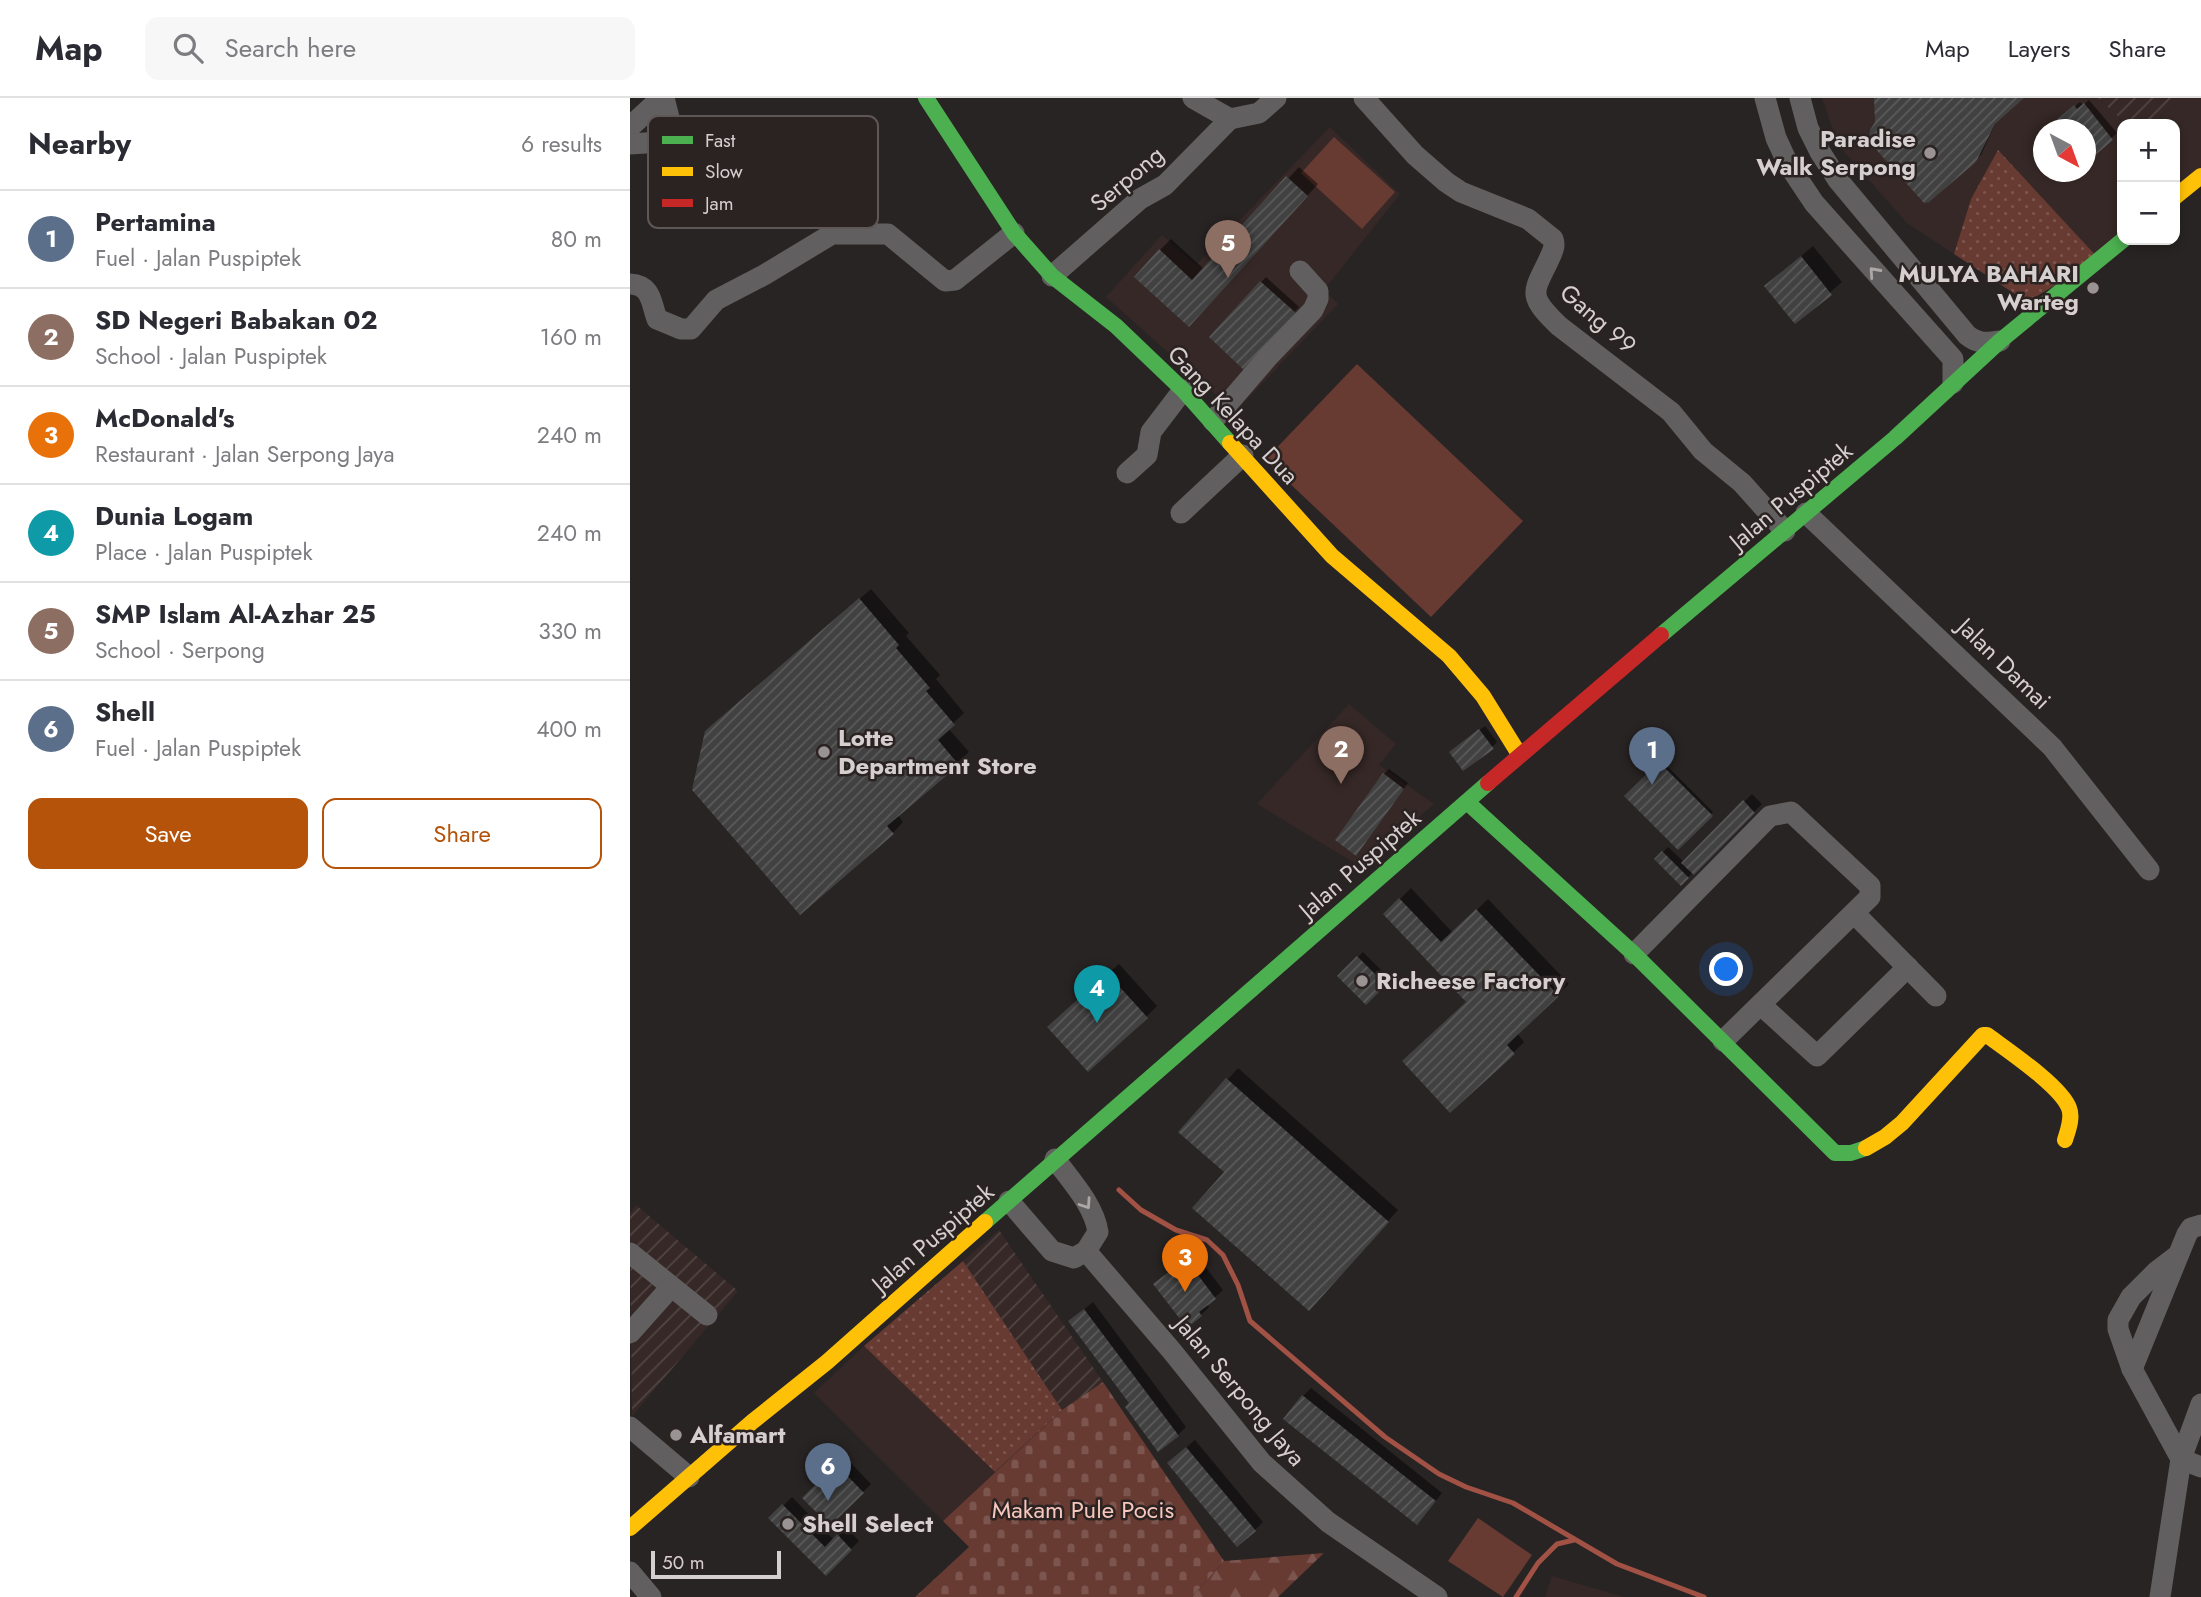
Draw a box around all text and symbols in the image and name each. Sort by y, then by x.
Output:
search box [145,17,635,80]
text: Map [35,25,103,72]
icon: search [169,29,207,67]
text: Search here [225,29,356,67]
text: Map [1925,31,1970,66]
text: Layers [2008,31,2070,66]
text: Share [2108,31,2166,66]
legend [648,116,878,228]
north arrow [2033,119,2096,182]
map controls [2117,119,2180,245]
button: + [2117,119,2180,182]
place label: Paradise Walk Serpong [1756,121,1916,184]
text: Nearby [28,122,131,165]
text: 6 results [521,127,602,161]
text: Fast [705,127,736,154]
street label: Serpong [1082,137,1171,220]
marker: Paradise Walk Serpong [1922,145,1938,161]
text: Slow [705,158,743,185]
button: − [2117,182,2180,245]
text: Jam [702,190,734,217]
text: Pertamina [95,203,216,241]
pin: 5 [1205,220,1251,278]
text: 1 [45,222,57,256]
text: 80 m [551,222,602,256]
text: Fuel · Jalan Puspiptek [95,241,301,275]
place label: MULYA BAHARI Warteg [1899,256,2079,319]
one-way arrow [1870,267,1883,280]
street label: Gang 99 [1552,275,1644,362]
marker: MULYA BAHARI Warteg [2085,280,2101,296]
text: SD Negeri Babakan 02 [95,301,377,339]
text: 2 [43,320,59,354]
text: 160 m [540,320,602,354]
street label: Gang Kelapa Dua [1160,337,1307,492]
text: School · Jalan Puspiptek [95,339,327,373]
text: McDonald's [95,399,235,437]
text: 3 [44,418,58,452]
text: 240 m [537,418,602,452]
street label: Jalan Puspiptek [1719,433,1860,560]
text: Restaurant · Jalan Serpong Jaya [95,437,395,471]
text: Dunia Logam [95,497,253,535]
text: 4 [43,516,59,550]
text: 240 m [537,516,602,550]
text: Place · Jalan Puspiptek [95,535,313,569]
text: SMP Islam Al-Azhar 25 [95,595,376,633]
street label: Jalan Damai [1947,608,2059,717]
text: 5 [44,614,58,648]
text: 330 m [538,614,602,648]
text: School · Serpong [95,633,265,667]
text: Shell [95,693,155,731]
text: 6 [43,712,59,746]
text: 400 m [536,712,602,746]
place label: Lotte Department Store [838,720,1037,783]
pin: 2 [1318,726,1364,784]
pin: 1 [1629,727,1675,785]
text: Fuel · Jalan Puspiptek [95,731,301,765]
marker: Lotte Department Store [816,744,832,760]
button: Save [28,798,308,869]
button: Share [322,798,602,869]
street label: Jalan Puspiptek [1289,800,1429,928]
your location [1709,952,1743,986]
place label: Richeese Factory [1376,963,1566,998]
pin: 4 [1074,965,1120,1023]
marker: Richeese Factory [1354,973,1370,989]
street label: Jalan Puspiptek [862,1174,1002,1302]
one-way arrow [1078,1196,1091,1209]
pin: 3 [1162,1234,1208,1292]
street label: Jalan Serpong Jaya [1165,1305,1314,1474]
place label: Alfamart [689,1417,786,1452]
marker: Alfamart [668,1427,684,1443]
pin: 6 [805,1443,851,1501]
park label: Makam Pule Pocis [992,1492,1174,1527]
place label: Shell Select [802,1506,933,1541]
marker: Shell Select [780,1516,796,1532]
scale bar [651,1548,780,1580]
text: 50 m [662,1549,705,1576]

